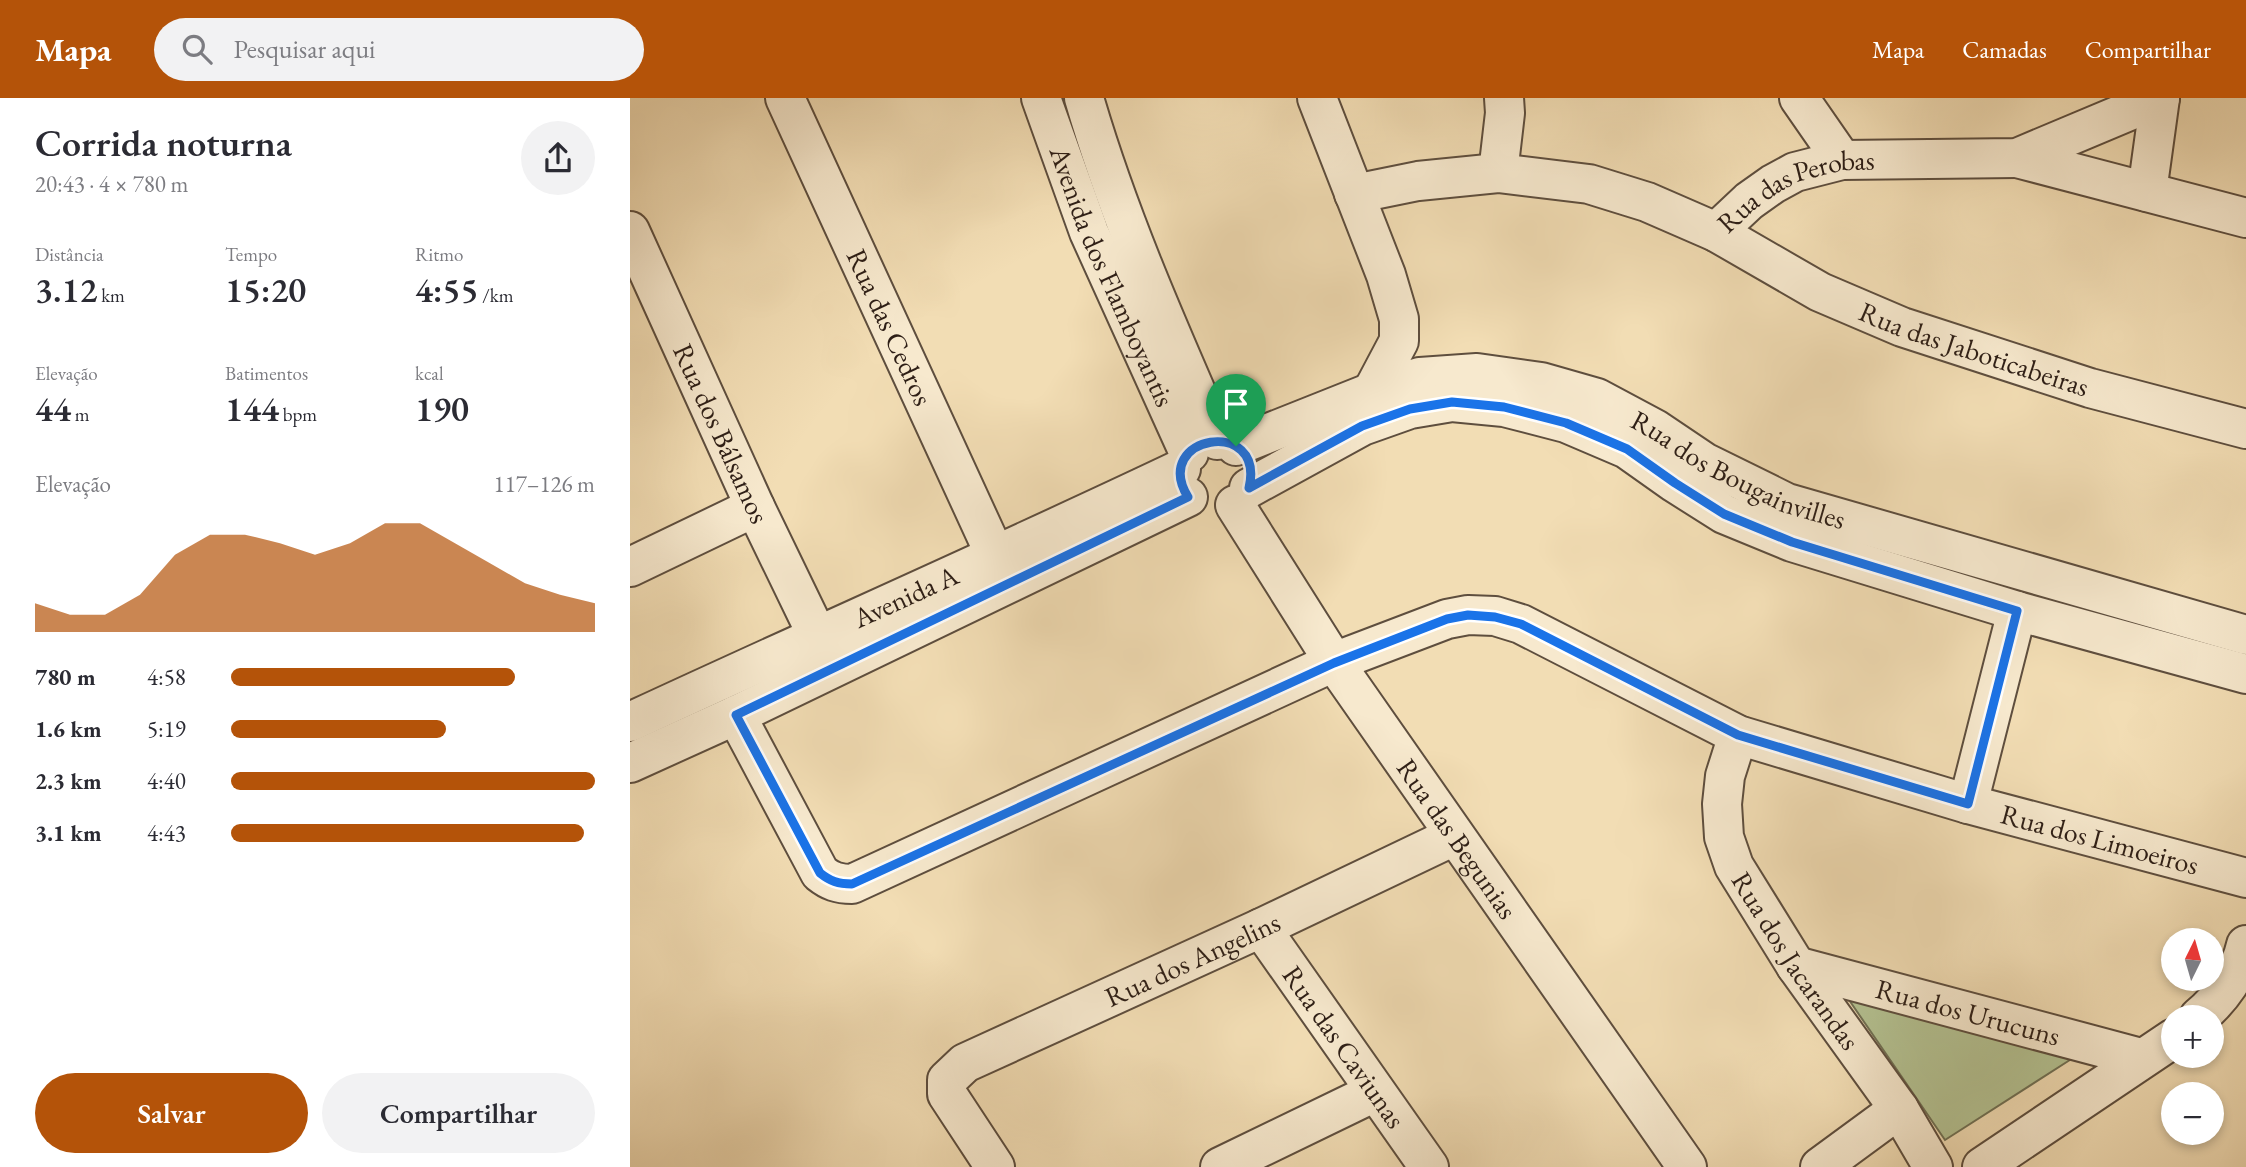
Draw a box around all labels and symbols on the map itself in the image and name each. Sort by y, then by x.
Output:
street label: Avenida dos Flamboyantis [1041,140,1183,412]
street label: Rua das Perobas [1709,142,1875,240]
street label: Rua das Cedros [839,243,942,411]
street label: Rua das Jaboticabeiras [1854,293,2094,404]
street label: Rua dos Bálsamos [665,338,778,529]
pin [1206,374,1266,446]
street label: Rua dos Bougainvilles [1625,402,1850,537]
street label: Avenida A [846,556,965,636]
street label: Rua das Begunias [1389,751,1526,926]
street label: Rua dos Limoeiros [1997,796,2203,883]
street label: Rua dos Jacarandas [1724,865,1868,1057]
street label: Rua dos Angelins [1099,904,1286,1015]
north arrow [2161,928,2224,990]
street label: Rua das Caviunas [1275,958,1414,1135]
street label: Rua dos Urucuns [1872,970,2064,1054]

